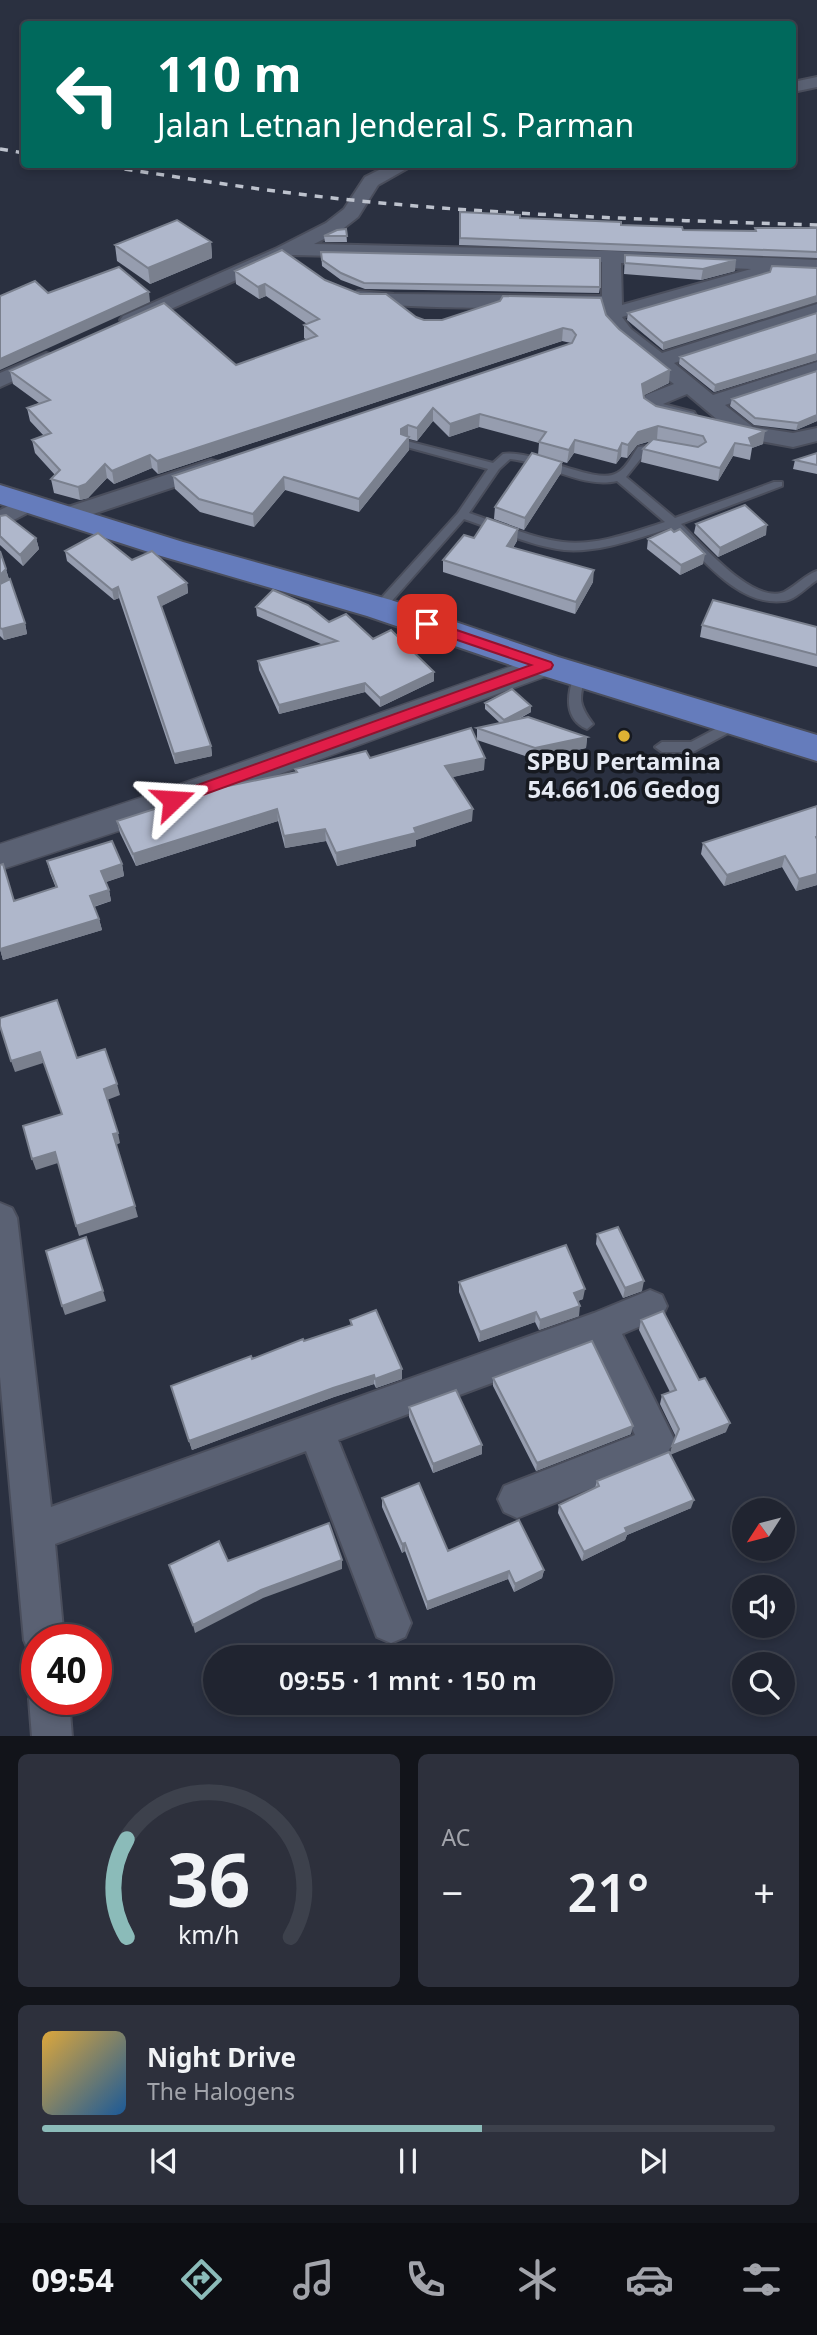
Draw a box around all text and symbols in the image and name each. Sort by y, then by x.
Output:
text: 110 m [157,40,302,106]
icon: left [42,49,133,140]
text: Jalan Letnan Jenderal S. Parman [157,103,634,146]
pin [397,594,457,654]
icon: arrive [408,605,446,643]
marker: SPBU Pertamina 54.661.06 Gedog [616,728,632,744]
place label: SPBU Pertamina 54.661.06 Gedog [527,744,721,805]
position arrow [136,763,210,837]
north arrow [732,1498,794,1561]
map controls [732,1498,795,1715]
button: sound [732,1575,795,1638]
speed limit sign: 40 [21,1624,112,1715]
button: search [732,1652,795,1715]
text: 09:55 · 1 mnt · 150 m [279,1662,537,1698]
text: AC [442,1821,470,1853]
text: 36 [167,1829,250,1928]
text: 21° [567,1856,649,1927]
text: − [442,1866,463,1918]
text: + [753,1866,775,1918]
text: km/h [178,1916,240,1950]
text: Night Drive [147,2039,296,2075]
text: The Halogens [147,2075,295,2107]
icon: previous [145,2142,183,2180]
icon: pause [389,2142,427,2180]
icon: next [634,2142,672,2180]
icon: directions [177,2255,226,2304]
icon: music [289,2255,338,2304]
icon: phone [401,2255,450,2304]
icon: climate [513,2255,562,2304]
icon: car [625,2255,674,2304]
icon: filters [737,2255,786,2304]
text: 09:54 [31,2258,114,2301]

